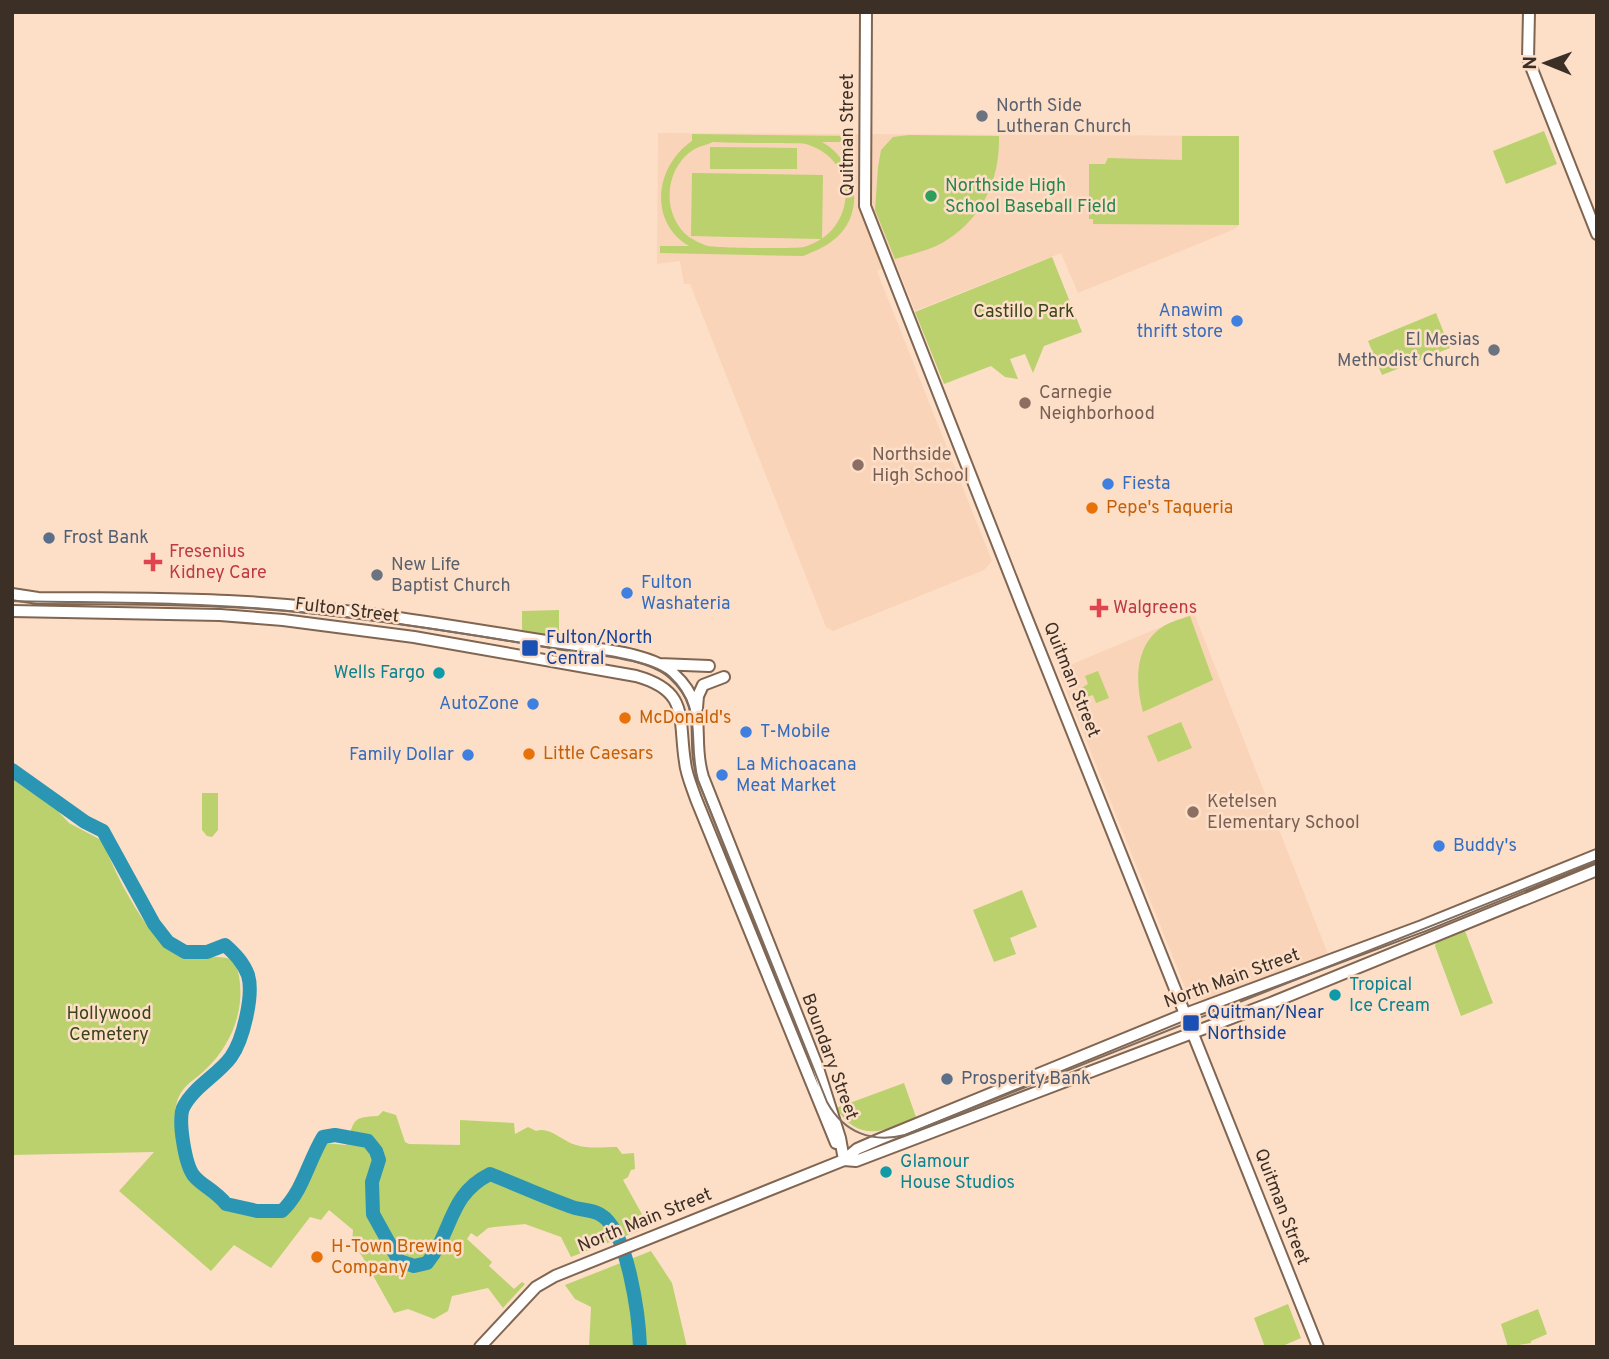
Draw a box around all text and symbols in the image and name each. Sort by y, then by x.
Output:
north arrow [1511,28,1581,98]
text: N [1519,56,1543,70]
street label: Quitman Street [837,74,860,196]
place label: North Side Lutheran Church [996,95,1131,139]
marker: North Side Lutheran Church [974,108,990,124]
place label: Northside High School Baseball Field [945,175,1116,219]
marker: Northside High School Baseball Field [923,188,939,204]
place label: Anawim thrift store [1136,300,1223,344]
park label: Castillo Park [973,301,1075,324]
marker: Anawim thrift store [1229,313,1245,329]
place label: El Mesias Methodist Church [1337,329,1480,373]
marker: El Mesias Methodist Church [1486,342,1502,358]
place label: Carnegie Neighborhood [1039,382,1155,426]
marker: Carnegie Neighborhood [1017,395,1033,411]
place label: Northside High School [872,444,969,488]
marker: Northside High School [850,457,866,473]
place label: Fiesta [1122,473,1171,496]
marker: Fiesta [1100,476,1116,492]
place label: Pepe's Taqueria [1106,497,1233,520]
marker: Pepe's Taqueria [1084,500,1100,516]
place label: Frost Bank [63,527,149,550]
marker: Frost Bank [41,530,57,546]
place label: Fresenius Kidney Care [169,541,267,585]
marker: Fresenius Kidney Care [143,552,163,572]
place label: New Life Baptist Church [391,554,511,598]
marker: New Life Baptist Church [369,567,385,583]
place label: Fulton Washateria [641,572,730,616]
marker: Fulton Washateria [619,585,635,601]
street label: Fulton Street [294,593,400,629]
place label: Walgreens [1113,597,1197,620]
marker: Walgreens [1091,600,1107,616]
street label: Quitman Street [1037,619,1105,741]
place label: Fulton/North Central [546,627,652,671]
marker: Fulton/North Central [520,638,540,658]
place label: Wells Fargo [333,662,425,685]
marker: Wells Fargo [431,665,447,681]
place label: AutoZone [439,693,519,716]
marker: AutoZone [525,696,541,712]
place label: McDonald's [639,707,731,730]
marker: McDonald's [617,710,633,726]
place label: T-Mobile [760,721,830,744]
marker: T-Mobile [738,724,754,740]
place label: Little Caesars [543,743,653,766]
place label: Family Dollar [349,744,454,767]
marker: Little Caesars [521,746,537,762]
marker: Family Dollar [460,747,476,763]
place label: La Michoacana Meat Market [736,754,856,798]
marker: La Michoacana Meat Market [714,767,730,783]
place label: Ketelsen Elementary School [1207,791,1360,835]
marker: Ketelsen Elementary School [1185,804,1201,820]
place label: Buddy's [1453,835,1517,858]
marker: Buddy's [1431,838,1447,854]
street label: North Main Street [1161,944,1303,1014]
place label: Tropical Ice Cream [1349,974,1430,1018]
marker: Tropical Ice Cream [1327,987,1343,1003]
street label: Boundary Street [795,991,863,1123]
place label: Quitman/Near Northside [1207,1002,1324,1046]
park label: Hollywood Cemetery [66,1003,152,1047]
marker: Quitman/Near Northside [1181,1013,1201,1033]
place label: Prosperity Bank [961,1068,1091,1091]
marker: Prosperity Bank [939,1071,955,1087]
street label: Quitman Street [1248,1146,1314,1268]
place label: Glamour House Studios [900,1151,1015,1195]
marker: Glamour House Studios [878,1164,894,1180]
street label: North Main Street [575,1184,715,1258]
place label: H-Town Brewing Company [331,1236,463,1280]
marker: H-Town Brewing Company [309,1249,325,1265]

